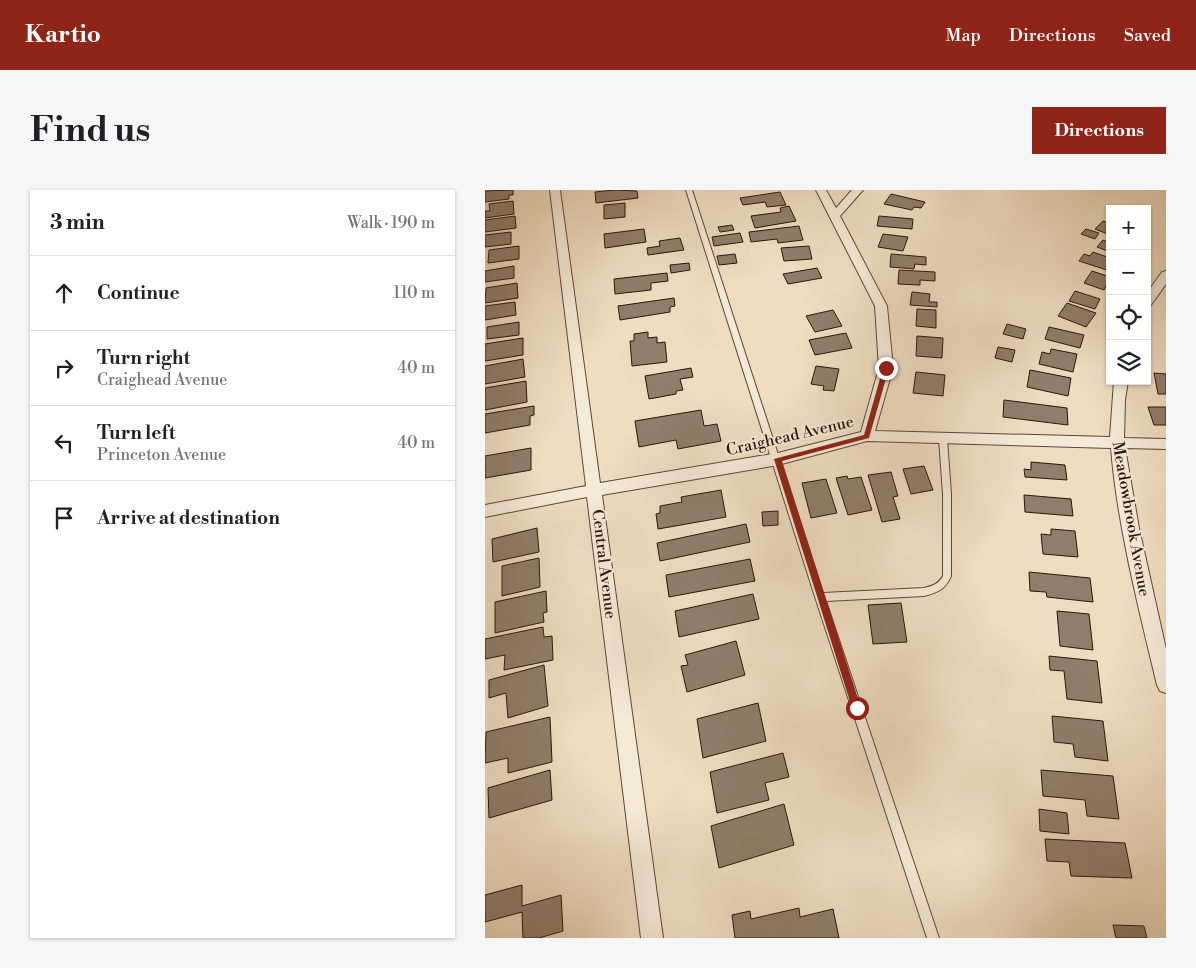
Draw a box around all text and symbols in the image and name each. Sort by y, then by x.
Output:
text: Kartio [25,20,101,50]
text: Map [945,24,981,47]
text: Directions [1009,24,1096,47]
text: Saved [1124,24,1171,47]
button: Directions [1032,107,1166,154]
text: Find us [30,109,150,152]
map controls [1106,205,1151,385]
button: + [1106,205,1151,250]
text: 3 min [50,210,105,236]
text: Walk · 190 m [347,213,435,233]
button: − [1106,250,1151,295]
icon: ahead [50,279,78,307]
text: Continue [97,281,180,305]
text: 110 m [393,283,435,303]
button: locate [1106,295,1151,340]
button: layers [1106,340,1151,385]
text: Turn right [97,346,190,370]
icon: right [50,354,78,382]
route end [875,357,898,380]
text: 40 m [398,358,435,378]
text: Craighead Avenue [97,370,227,390]
street label: Craighead Avenue [724,412,856,460]
text: Turn left [97,421,176,445]
icon: left [50,429,78,457]
text: 40 m [398,433,435,453]
street label: Meadowbrook Avenue [1107,440,1155,598]
text: Princeton Avenue [97,445,226,465]
icon: arrive [50,504,78,532]
text: Arrive at destination [97,506,280,530]
street label: Central Avenue [587,508,621,620]
route start [846,697,869,720]

